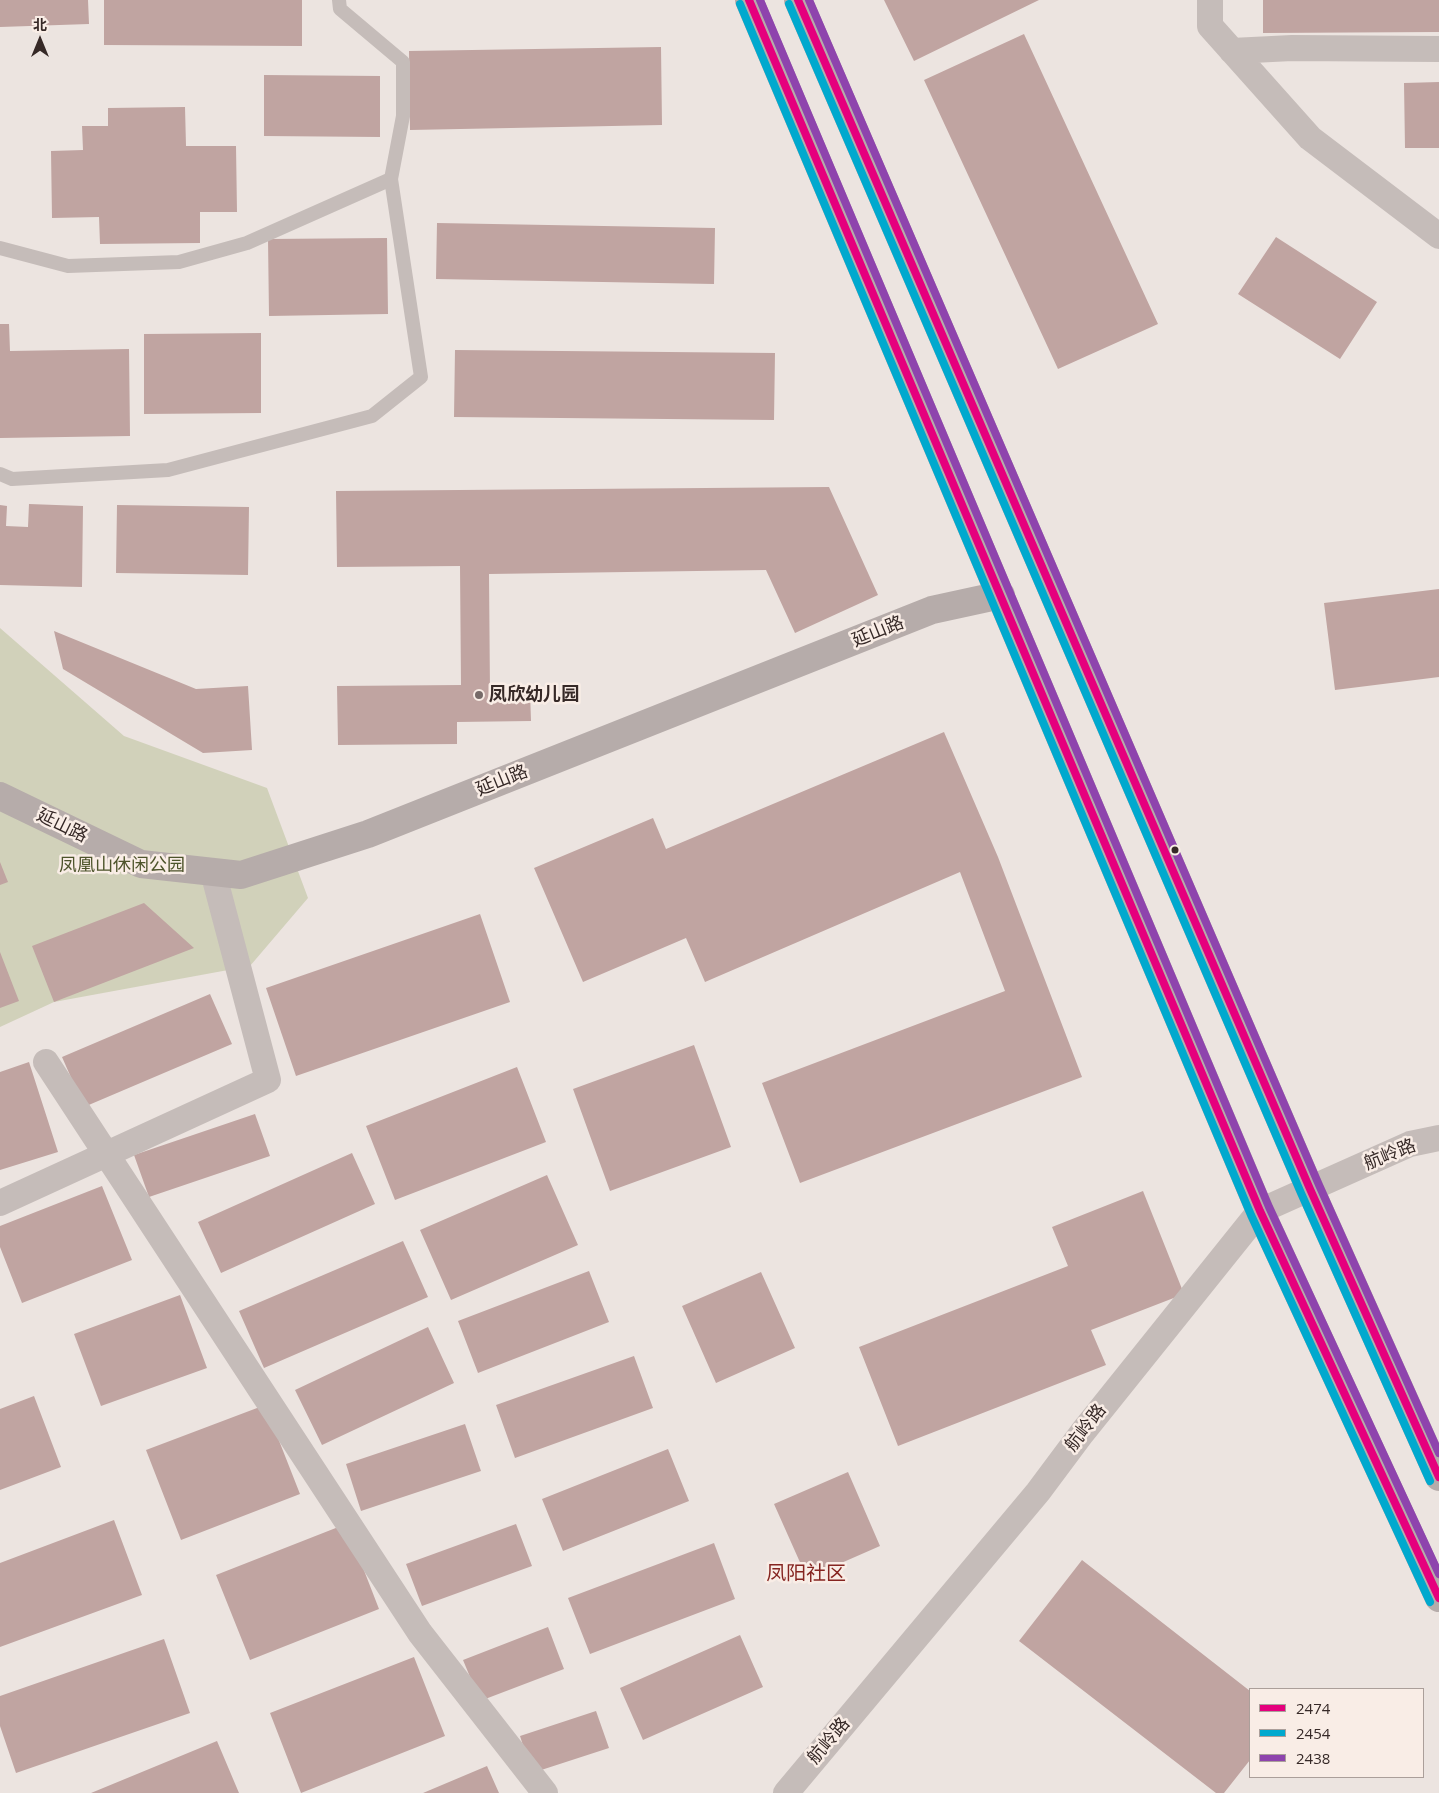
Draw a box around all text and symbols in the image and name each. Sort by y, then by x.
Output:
north arrow [15,15,65,65]
text: 北 [33,15,47,34]
street label: 延山路 [849,612,907,652]
place label: 凤欣幼儿园 [489,684,579,706]
marker: 凤欣幼儿园 [473,689,485,701]
street label: 延山路 [473,761,531,801]
street label: 延山路 [33,804,91,848]
unlabelled marker [1170,845,1180,855]
park label: 凤凰山休闲公园 [59,855,185,877]
street label: 航岭路 [1361,1135,1419,1175]
street label: 航岭路 [1061,1400,1111,1456]
district label: 凤阳社区 [766,1562,846,1586]
legend [1249,1688,1424,1778]
text: 2474 [1296,1698,1330,1718]
street label: 航岭路 [803,1713,855,1769]
text: 2454 [1296,1723,1330,1743]
text: 2438 [1296,1748,1330,1768]

